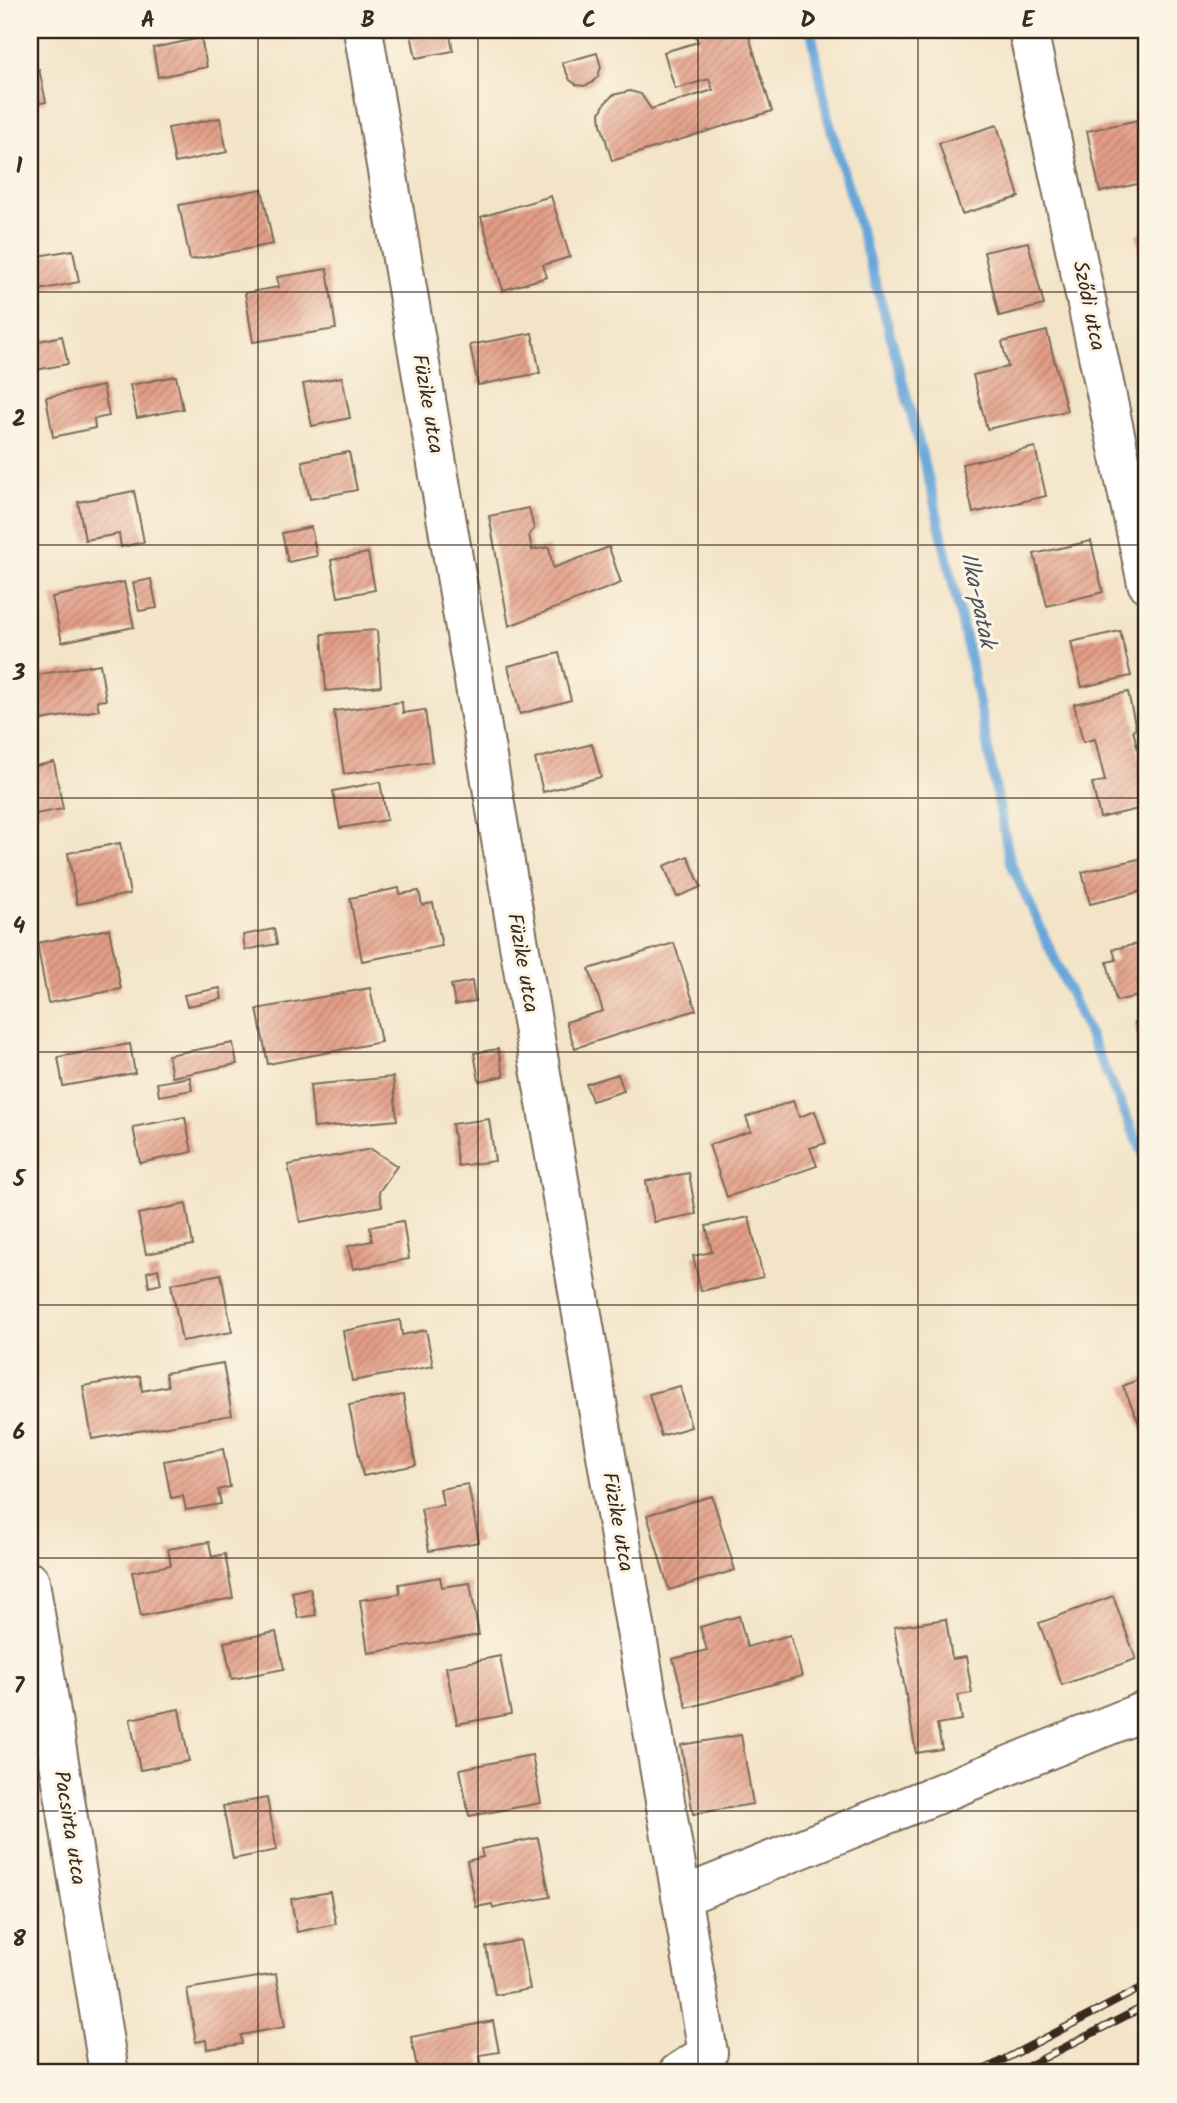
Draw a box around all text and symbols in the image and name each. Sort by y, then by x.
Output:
text: A [141,3,155,39]
text: B [361,3,375,39]
text: C [582,3,596,39]
text: D [800,3,816,39]
text: E [1022,3,1036,39]
text: 1 [16,149,23,185]
street label: Sződi utca [1062,258,1114,354]
street label: Füzike utca [402,352,452,456]
text: 2 [12,402,26,438]
water label: Ilka-patak [949,549,1005,654]
text: 3 [12,656,26,692]
text: 4 [13,909,26,945]
street label: Füzike utca [497,911,547,1015]
text: 5 [12,1162,27,1198]
text: 6 [13,1415,25,1451]
street label: Füzike utca [592,1470,642,1574]
text: 7 [14,1669,26,1705]
street label: Pacsirta utca [44,1768,94,1888]
text: 8 [12,1922,26,1958]

